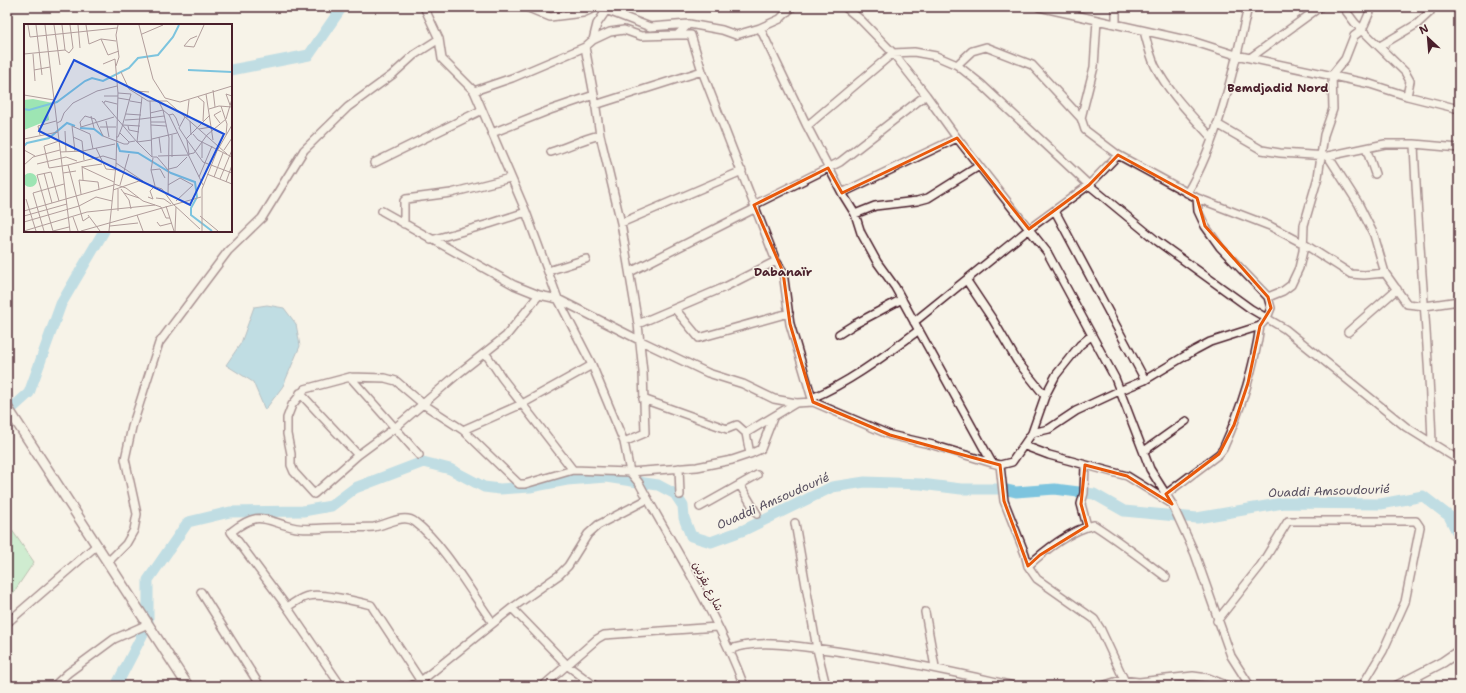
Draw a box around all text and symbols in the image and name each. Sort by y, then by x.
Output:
north arrow [1408,18,1448,58]
text: N [1417,21,1431,38]
inset map [24,24,232,232]
district label: Bemdjadid Nord [1227,80,1329,96]
district label: Dabanaïr [754,264,813,280]
water label: Ouaddi Amsoudourié [714,469,832,533]
water label: Ouaddi Amsoudourié [1268,481,1390,501]
street label: شارع بقرتين [688,559,726,614]

